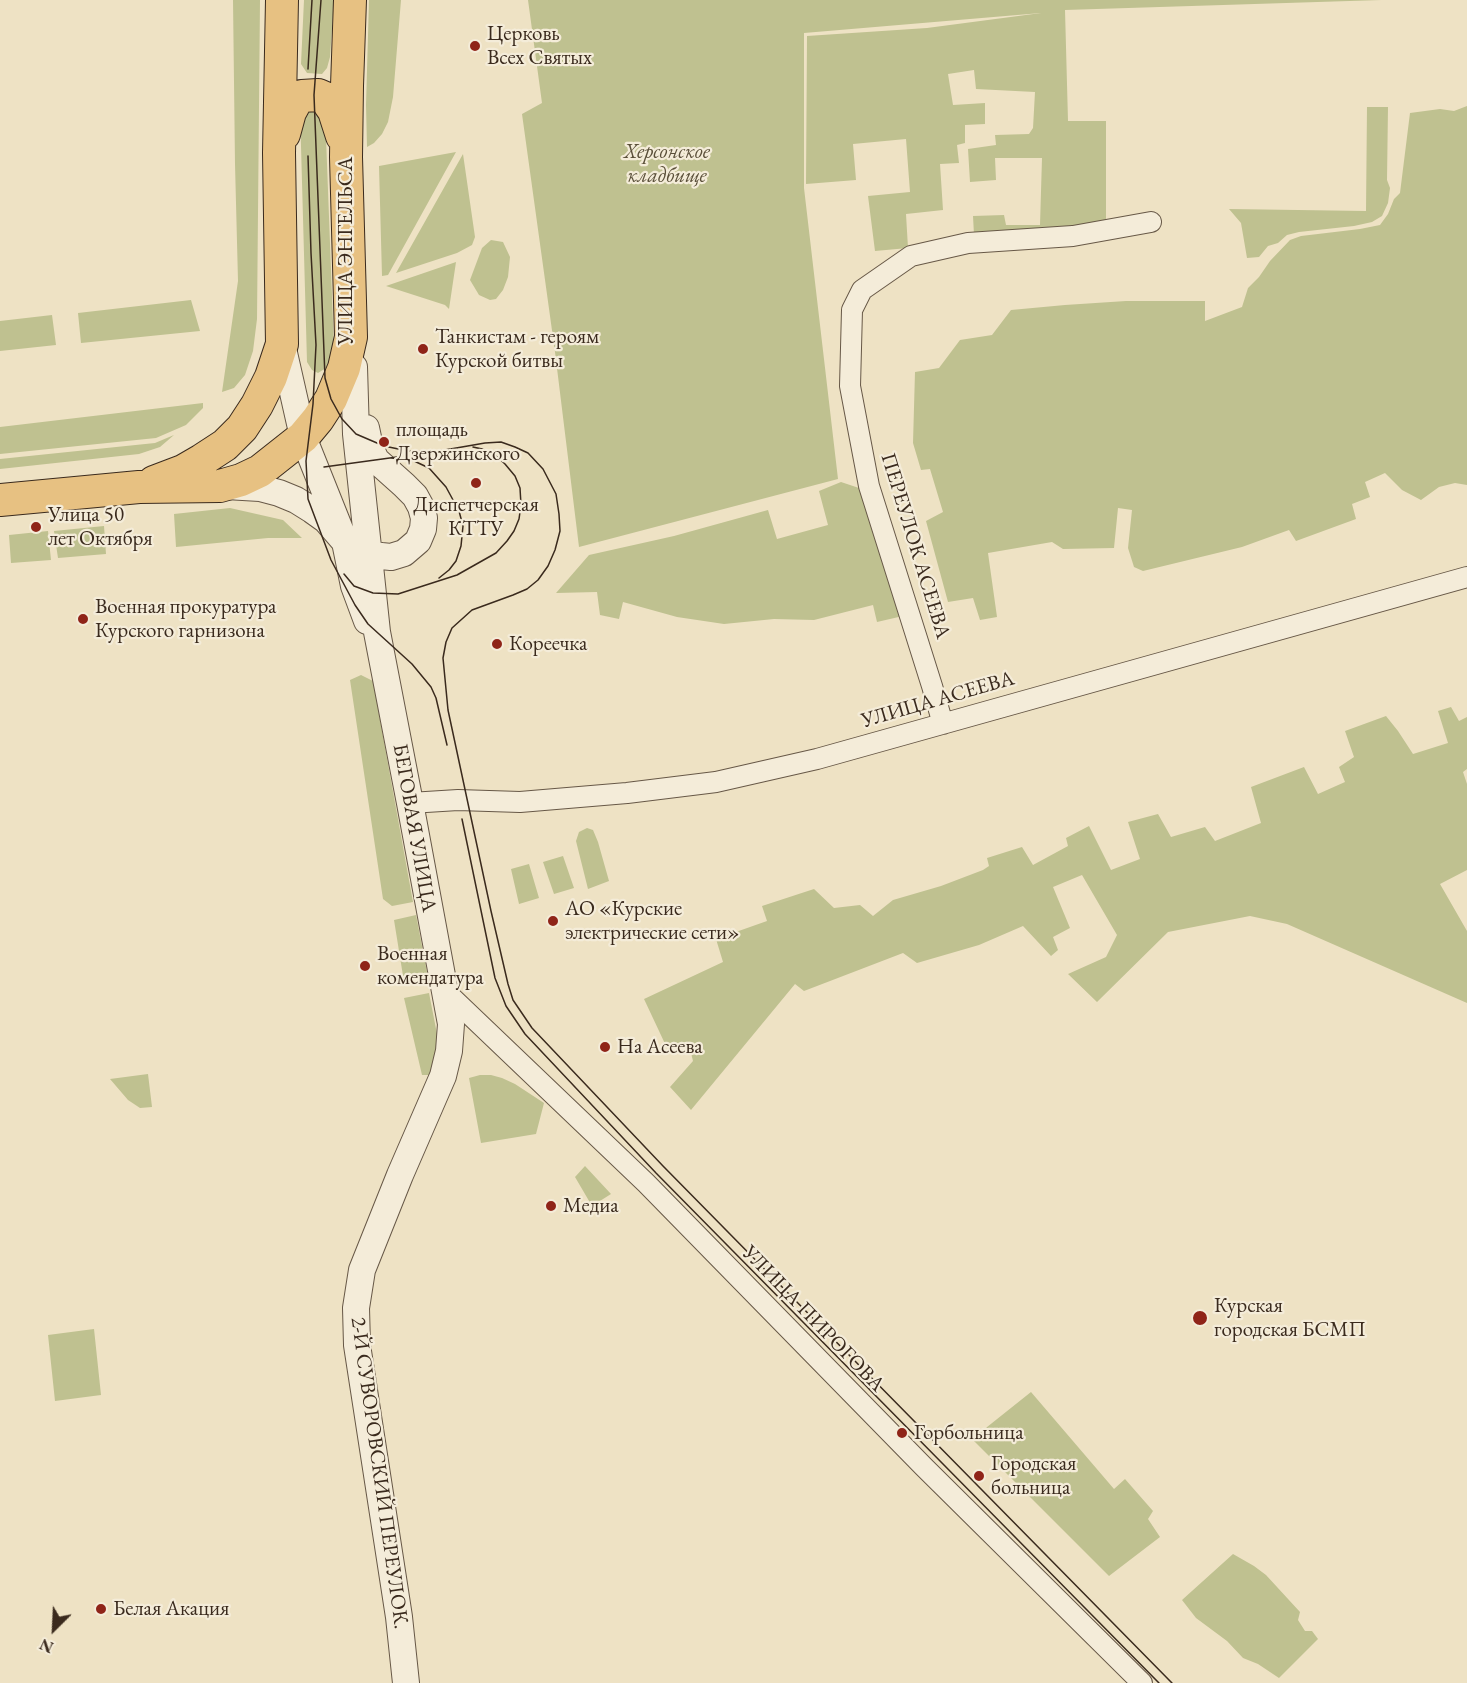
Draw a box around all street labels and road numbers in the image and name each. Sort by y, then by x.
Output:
street label: УЛИЦА ЭНГЕЛЬСА [333,157,359,345]
street label: ПЕРЕУЛОК АСЕЕВА [875,450,955,642]
street label: УЛИЦА АСЕЕВА [859,666,1017,734]
street label: БЕГОВАЯ УЛИЦА [387,742,441,914]
street label: УЛИЦА ПИРОГОВА [737,1240,889,1398]
street label: 2-Й СУВОРОВСКИЙ ПЕРЕУЛОК. [345,1316,413,1630]

